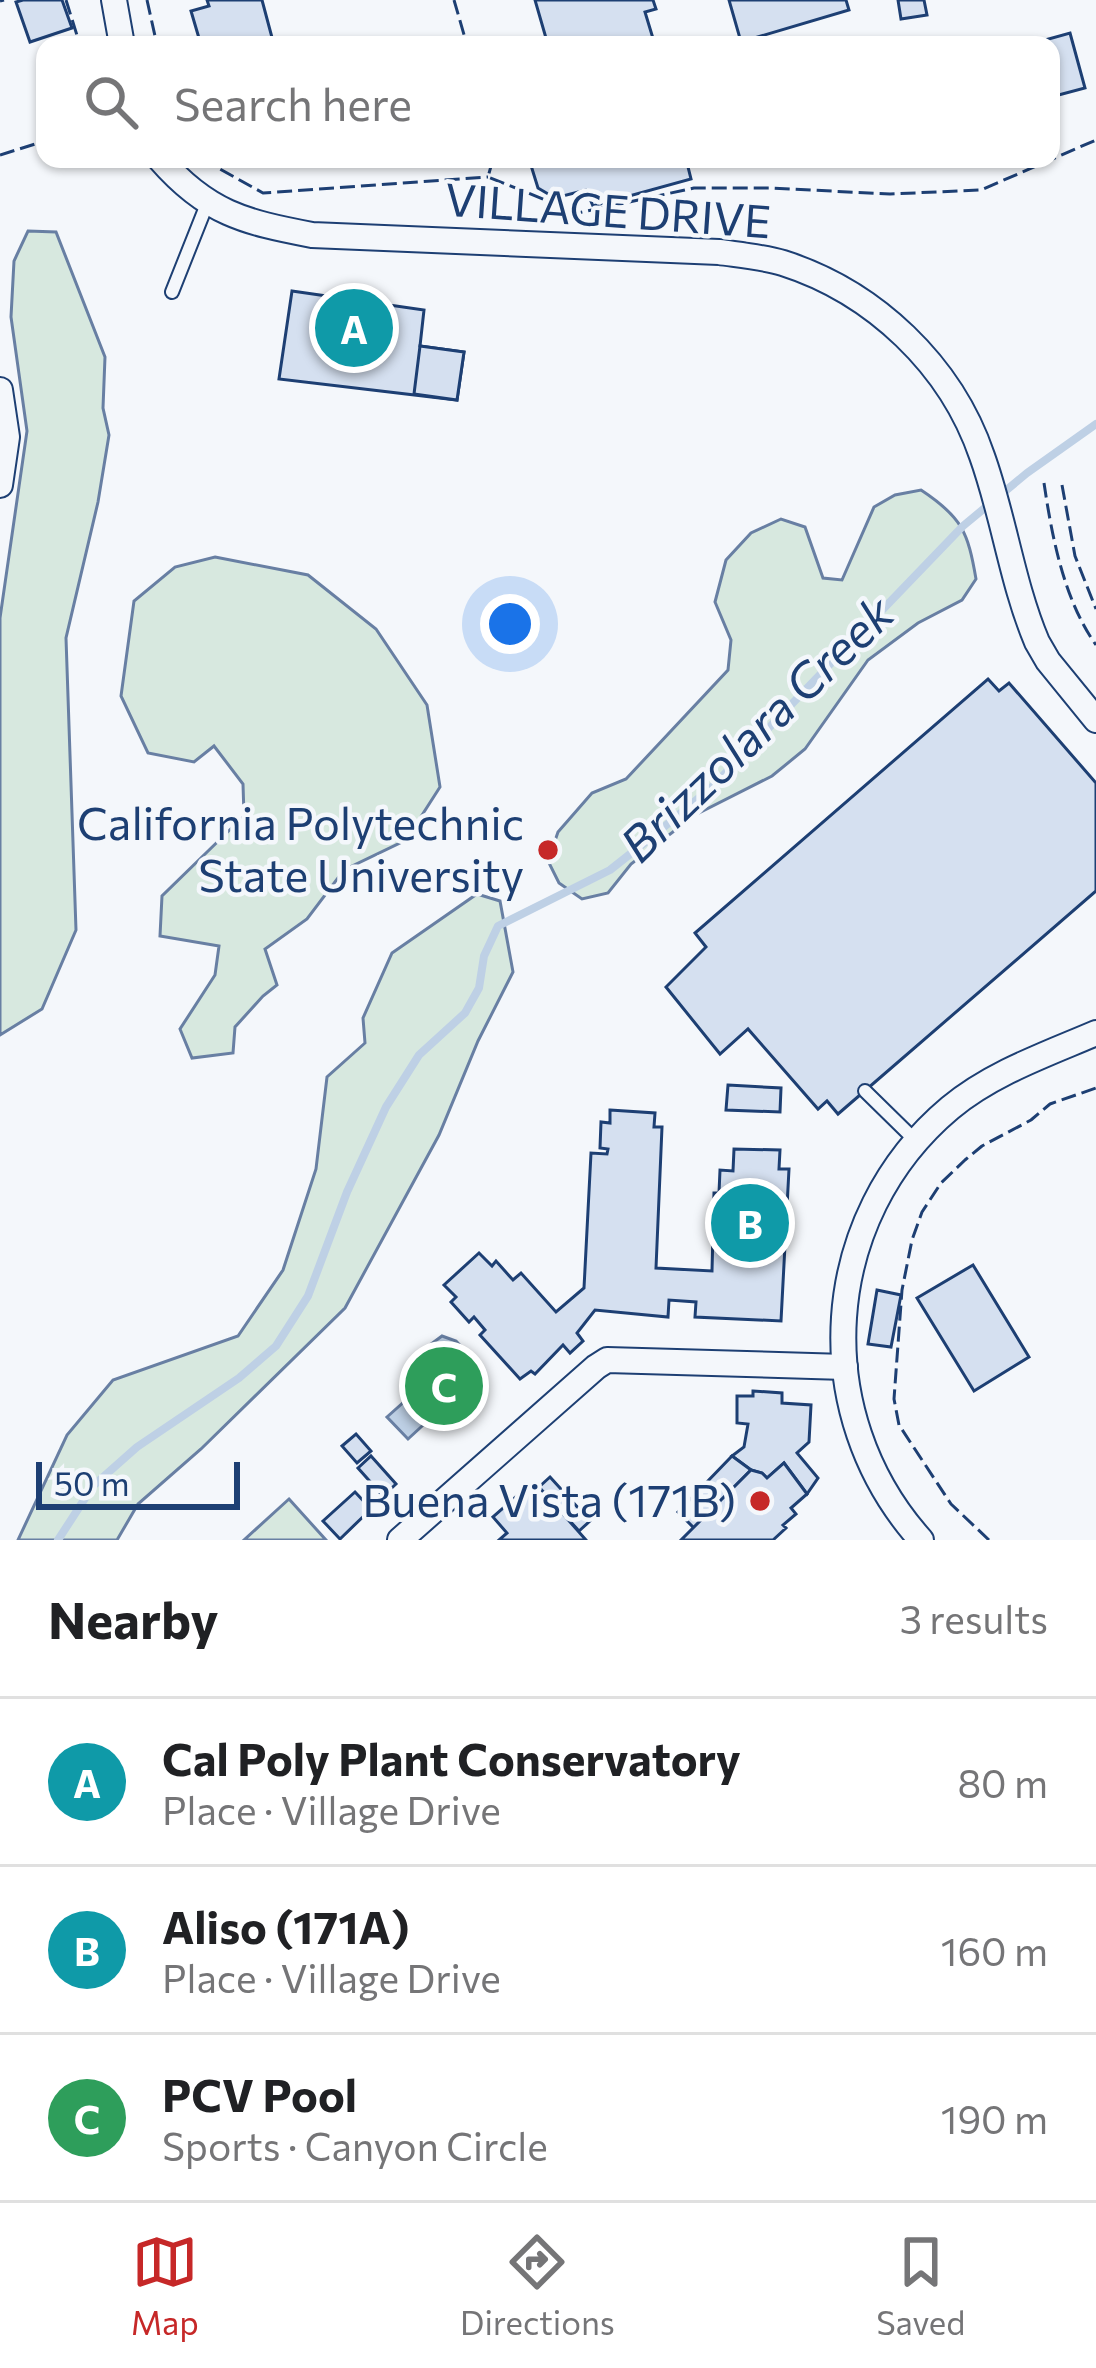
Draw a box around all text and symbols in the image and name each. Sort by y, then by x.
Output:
search box [36,36,1060,168]
icon: search [78,69,144,135]
text: Search here [174,75,412,130]
street label: VILLAGE DRIVE [443,170,773,247]
pin: A [315,283,393,373]
water label: Brizzolara Creek [606,581,905,872]
your location [480,594,540,654]
place label: California Polytechnic State University [77,794,524,901]
marker: California Polytechnic State University [535,837,561,863]
pin: B [711,1178,789,1268]
pin: C [405,1341,483,1431]
scale bar [36,1456,240,1509]
text: 50 m [54,1462,130,1503]
place label: Buena Vista (171B) [362,1471,736,1526]
marker: Buena Vista (171B) [747,1488,773,1514]
text: Nearby [48,1587,218,1650]
text: 3 results [900,1594,1048,1642]
text: Cal Poly Plant Conservatory [162,1730,741,1785]
text: A [73,1758,101,1806]
text: 80 m [957,1758,1048,1806]
text: Place · Village Drive [162,1785,501,1833]
text: Aliso (171A) [162,1898,409,1953]
text: B [74,1926,100,1974]
text: 160 m [941,1926,1048,1974]
text: Place · Village Drive [162,1953,501,2001]
text: PCV Pool [162,2066,357,2121]
text: C [74,2094,100,2142]
text: 190 m [941,2094,1048,2142]
text: Sports · Canyon Circle [162,2121,548,2169]
tab: Map [131,2229,199,2342]
tab: Directions [460,2229,615,2342]
tab: Saved [876,2229,965,2342]

